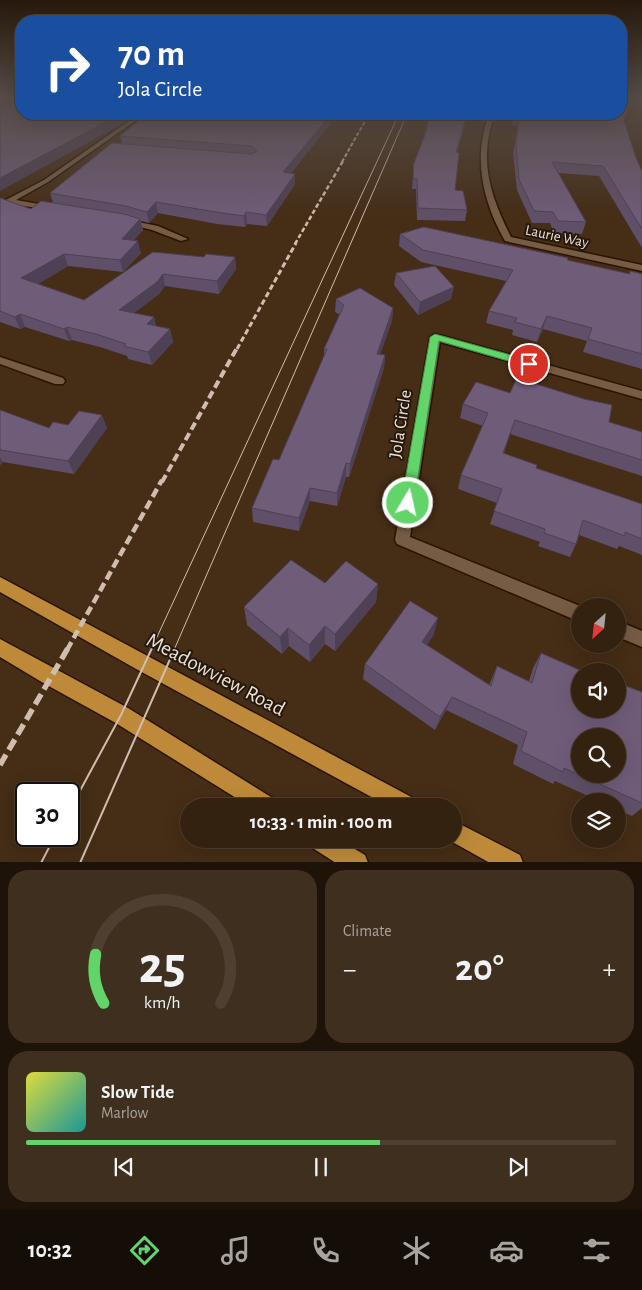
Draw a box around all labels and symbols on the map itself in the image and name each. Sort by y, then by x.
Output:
street label: Laurie Way [524,222,590,251]
pin [508,343,550,385]
street label: Jola Circle [387,389,415,460]
position arrow [381,476,433,528]
north arrow [571,598,626,652]
street label: Meadowview Road [143,629,289,720]
speed limit sign: 30 [15,782,80,847]

